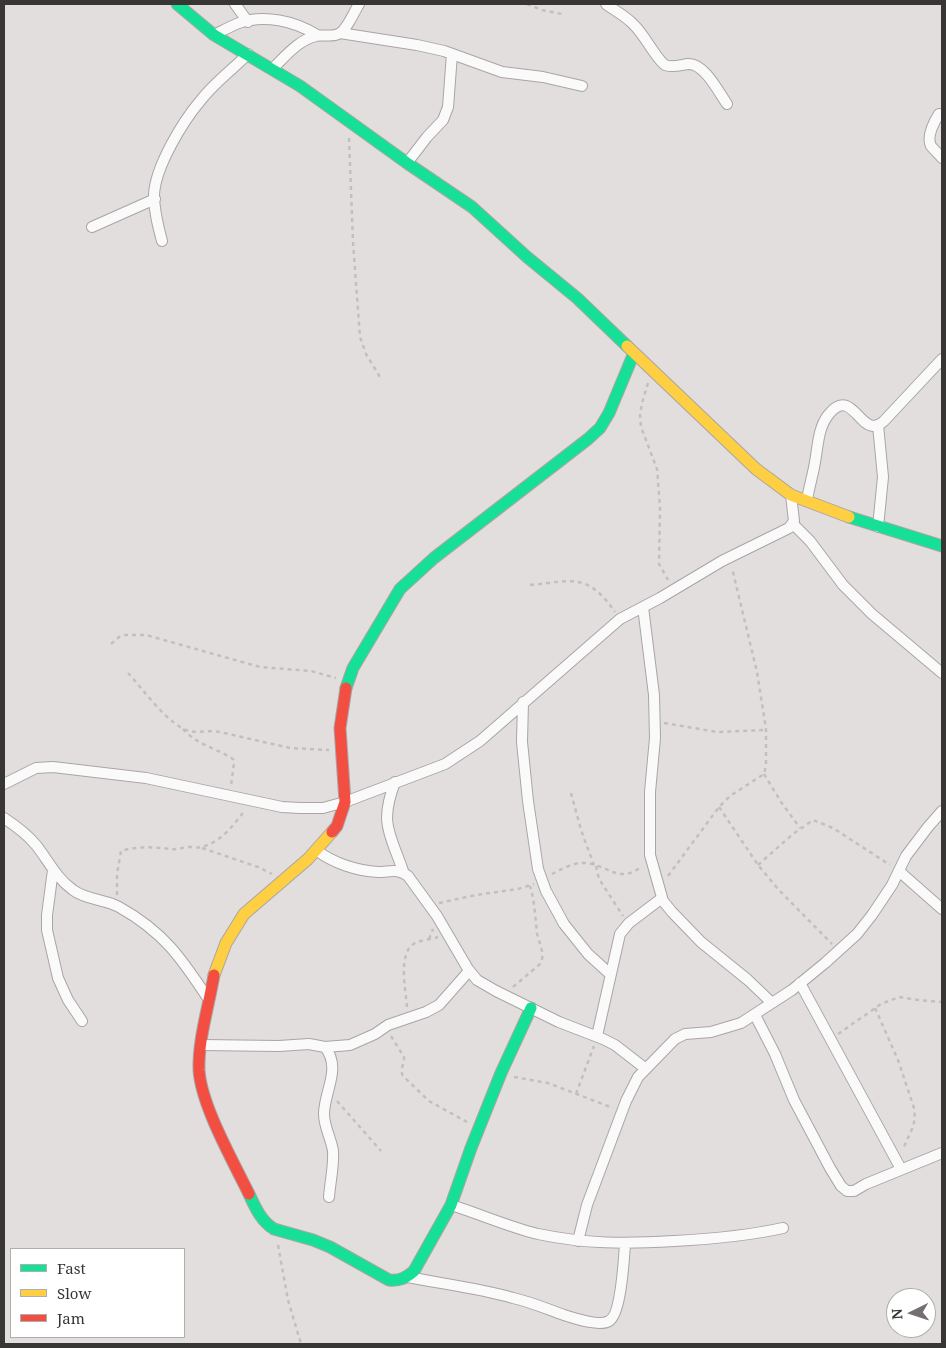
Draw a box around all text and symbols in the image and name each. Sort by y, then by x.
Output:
legend [10,1248,185,1338]
text: Fast [57,1258,86,1278]
text: Slow [57,1283,91,1303]
north arrow [886,1288,936,1338]
text: Jam [57,1308,85,1328]
text: N [887,1308,906,1320]

